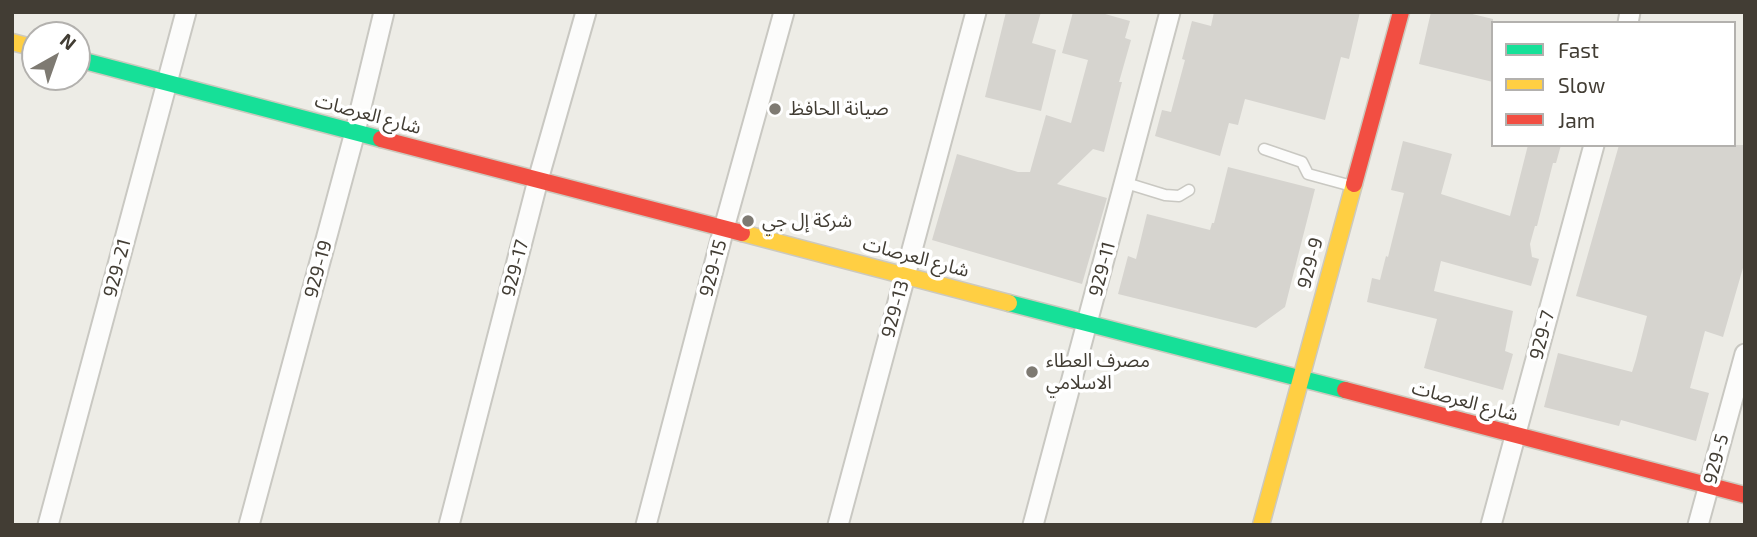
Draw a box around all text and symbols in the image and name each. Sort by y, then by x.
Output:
north arrow [21,21,91,91]
legend [1491,21,1736,147]
text: N [56,28,81,54]
text: Fast [1558,37,1599,62]
text: Slow [1558,72,1605,97]
street label: شارع العرصات [312,89,424,139]
place label: صيانة الحافظ [789,98,889,120]
marker: صيانة الحافظ [767,101,783,117]
text: Jam [1558,107,1595,132]
place label: شركة إل جي [762,210,852,232]
marker: شركة إل جي [740,213,756,229]
street label: شارع العرصات [860,232,972,282]
street label: 929-9 [1292,235,1328,291]
street label: 929-21 [98,236,136,300]
street label: 929-17 [497,237,533,299]
street label: 929-15 [694,237,732,299]
street label: 929-19 [299,238,337,300]
street label: 929-11 [1084,239,1120,299]
street label: 929-13 [876,278,914,340]
street label: 929-7 [1525,308,1559,362]
place label: مصرف العطاء الاسلامي [1046,350,1150,394]
marker: مصرف العطاء الاسلامي [1024,364,1040,380]
street label: شارع العرصات [1409,376,1521,426]
street label: 929-5 [1698,431,1734,487]

